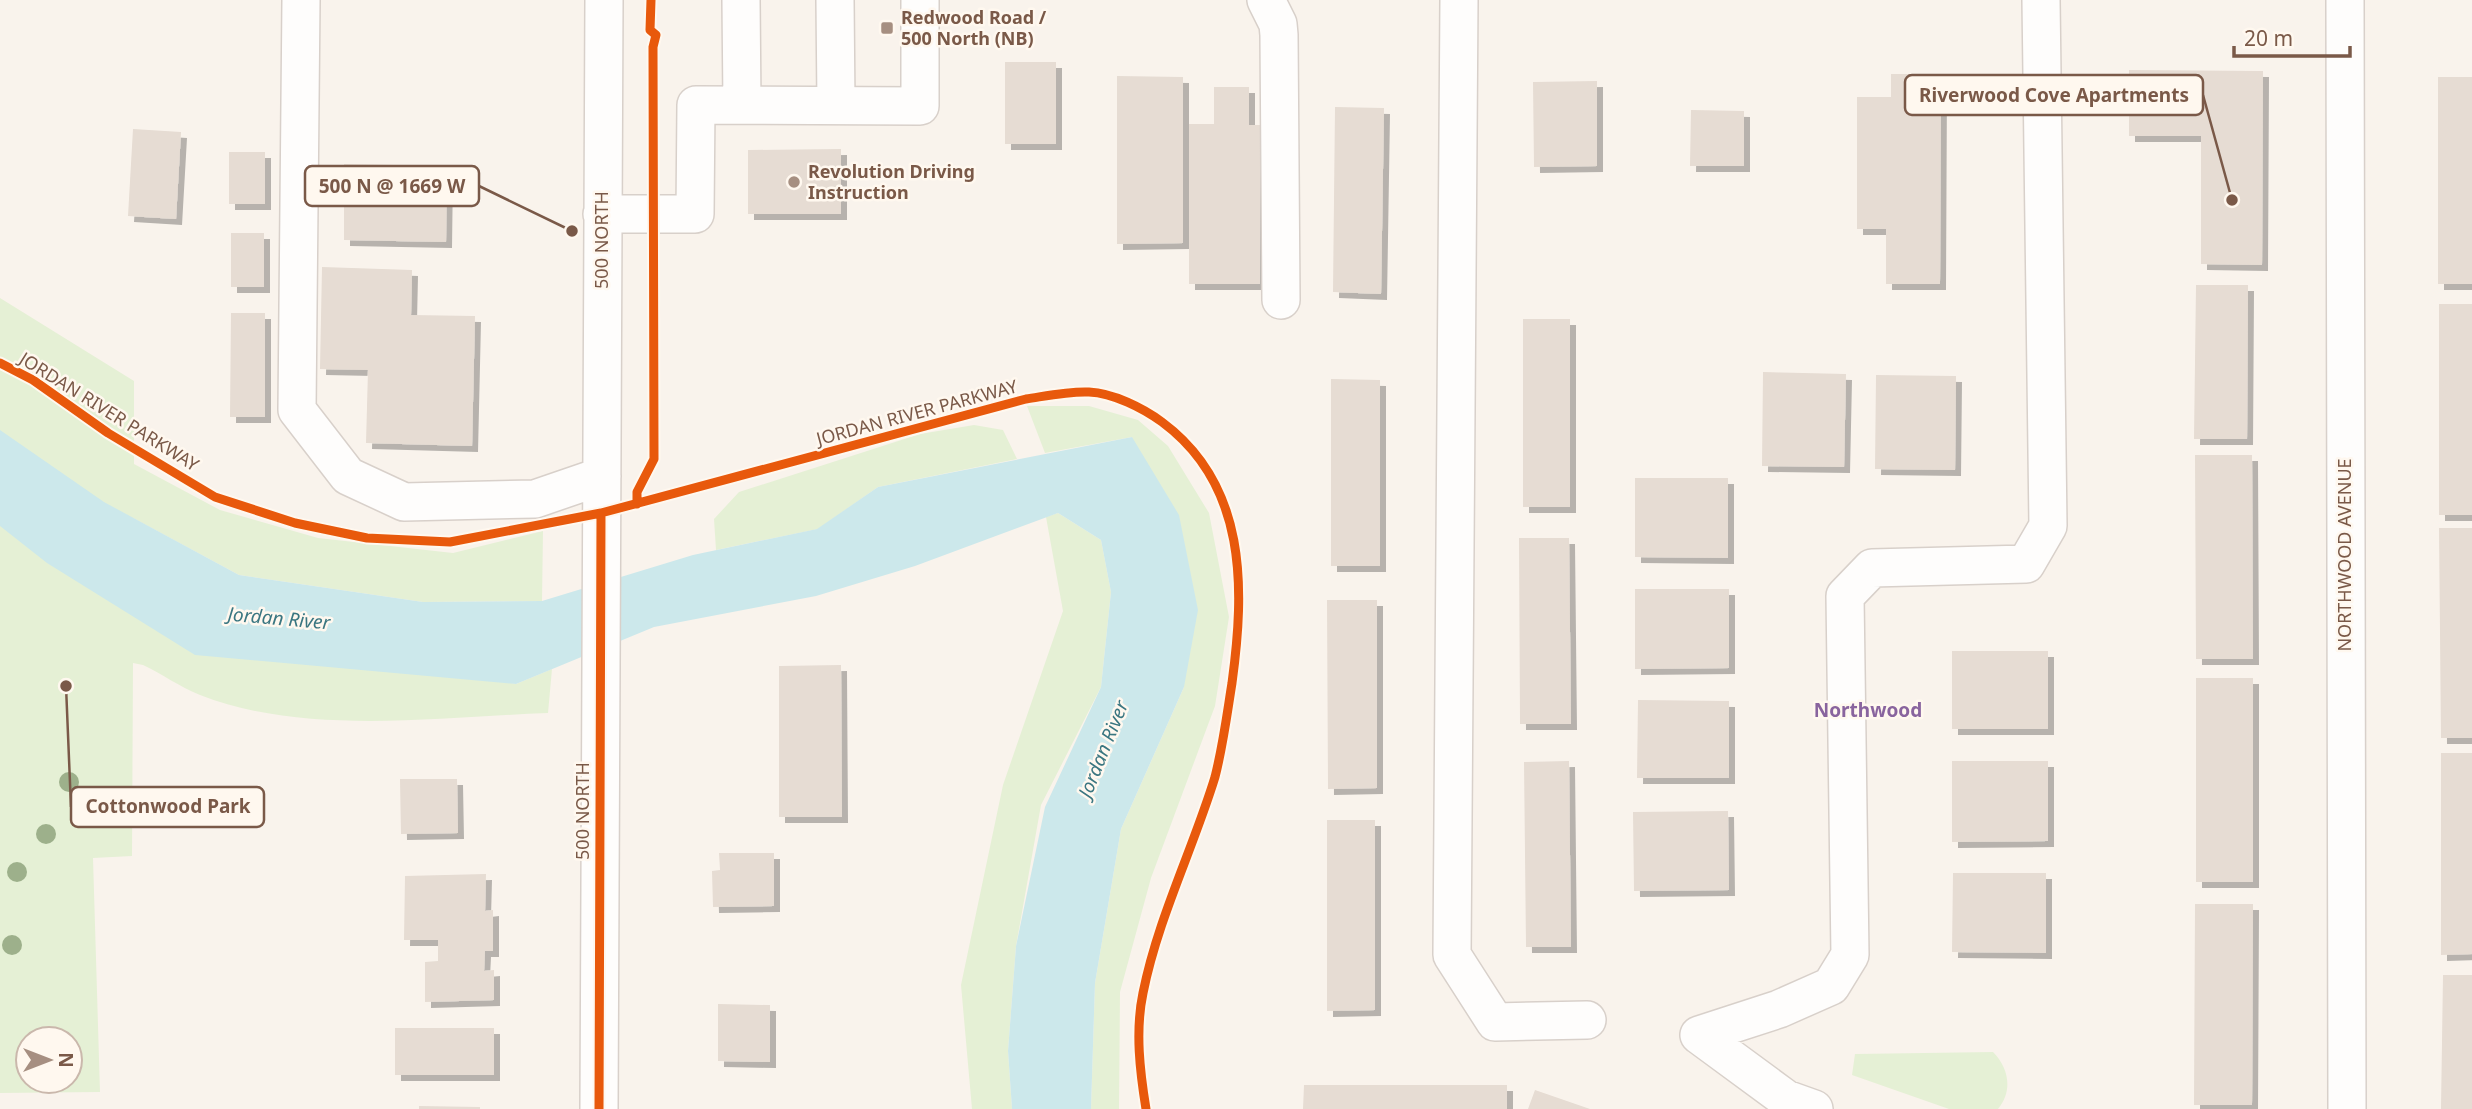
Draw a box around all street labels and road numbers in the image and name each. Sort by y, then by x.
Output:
street label: 500 NORTH [589,191,613,289]
street label: JORDAN RIVER PARKWAY [14,345,204,477]
street label: JORDAN RIVER PARKWAY [812,373,1021,451]
street label: NORTHWOOD AVENUE [2332,458,2356,652]
street label: 500 NORTH [570,762,594,860]

